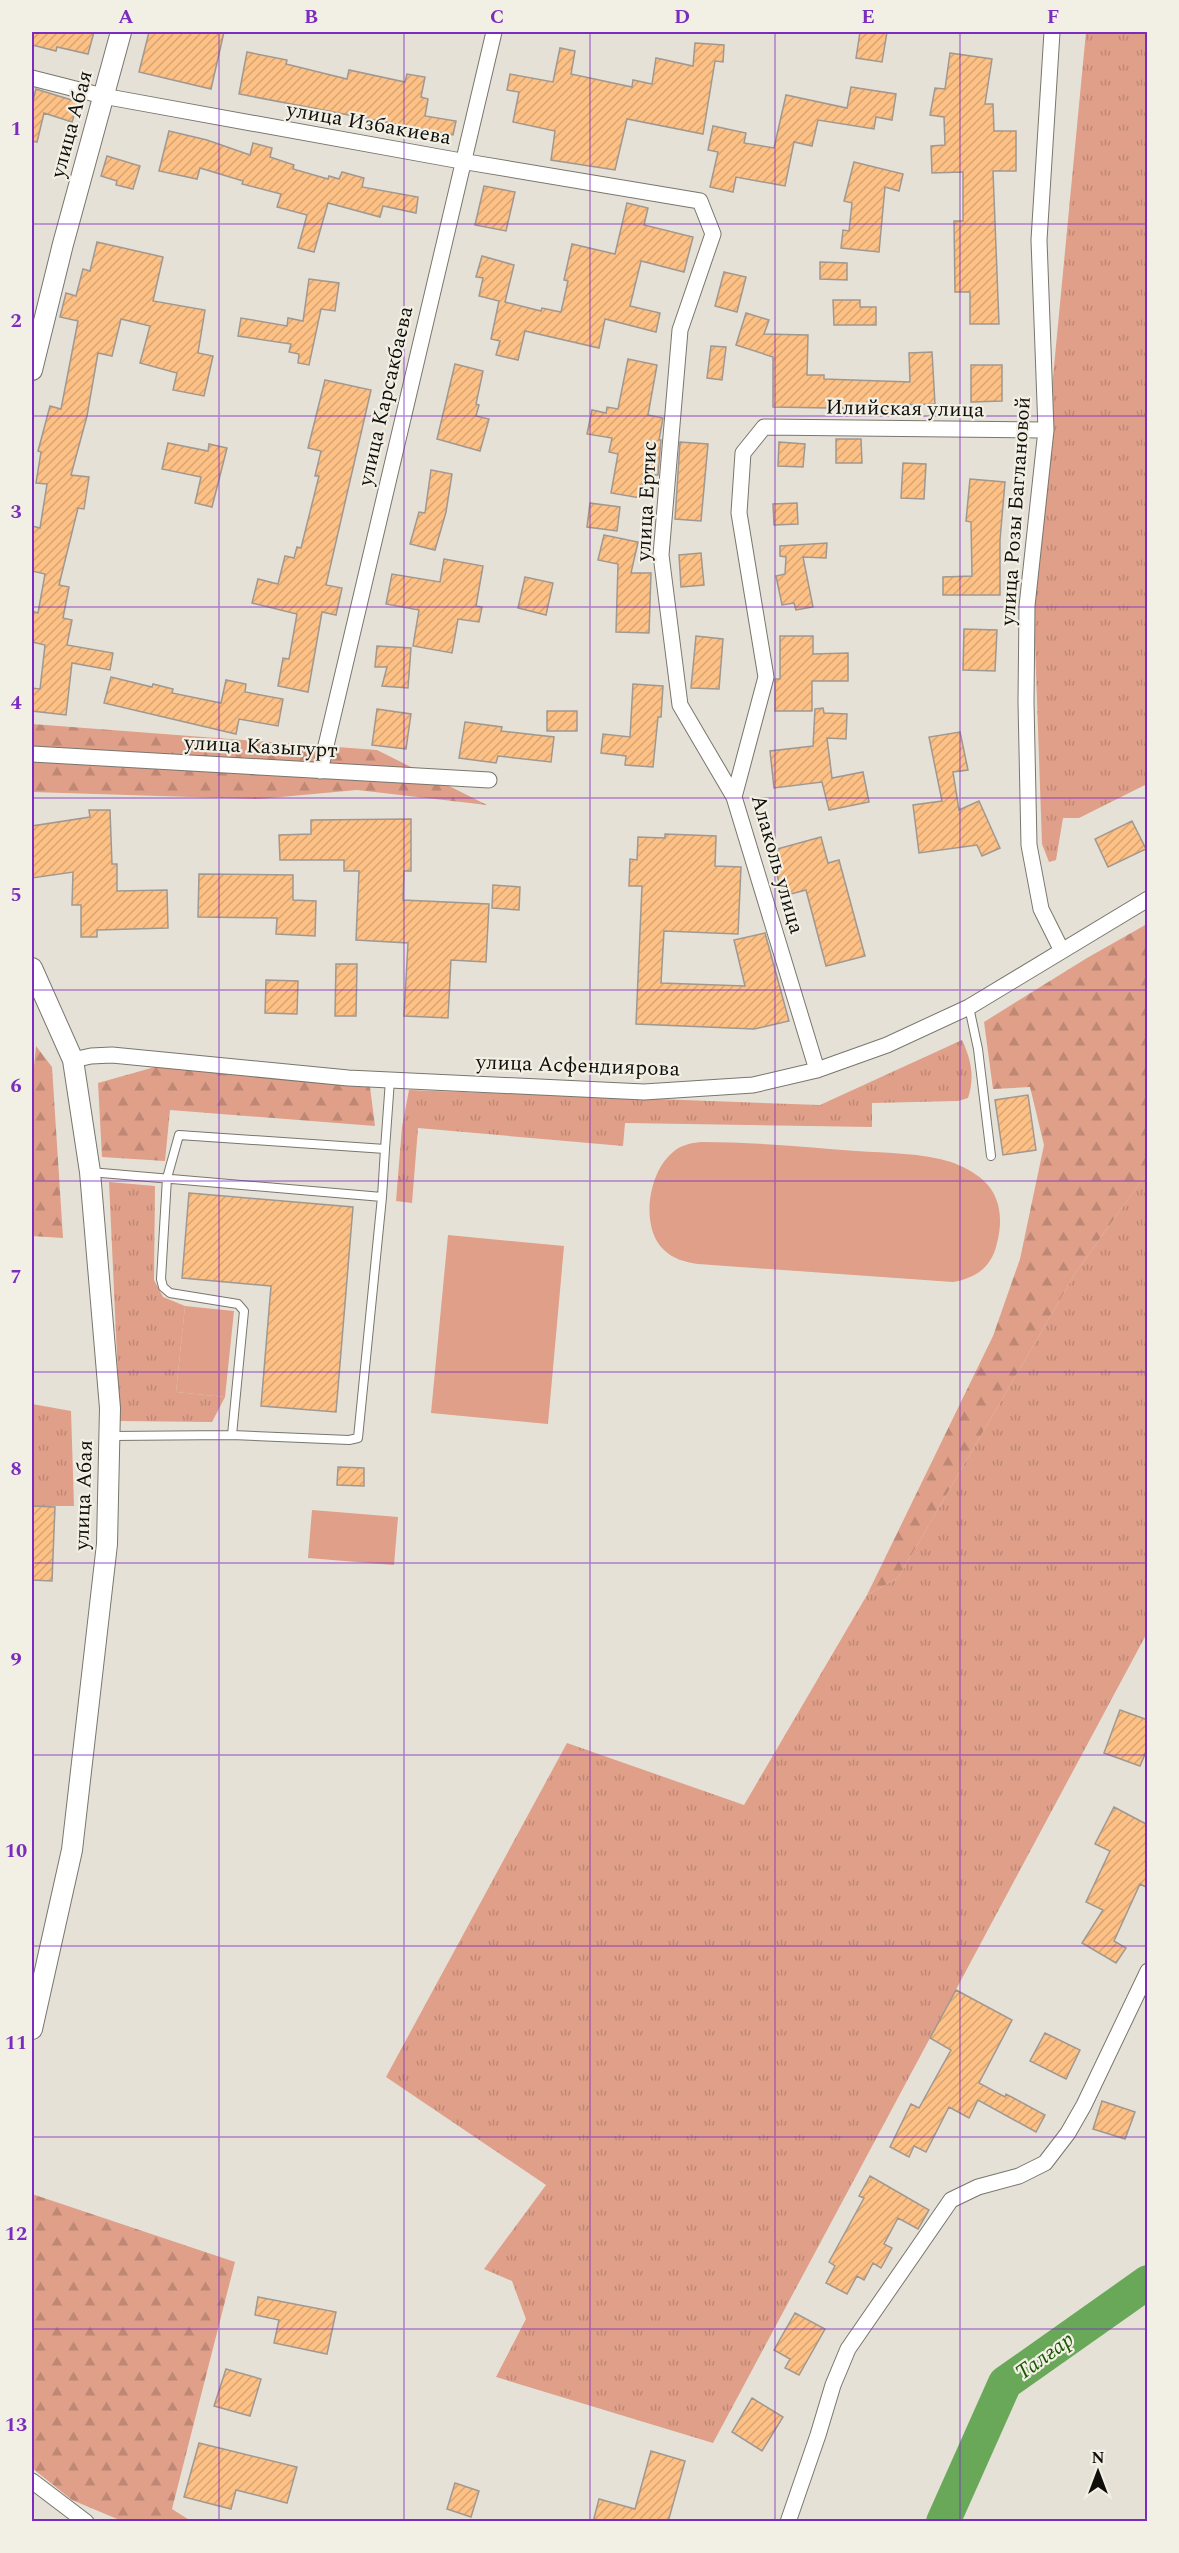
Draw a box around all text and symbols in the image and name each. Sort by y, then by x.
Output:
text: A [118,2,134,32]
text: B [304,2,318,32]
text: C [490,2,504,32]
text: D [674,2,690,32]
text: E [861,2,875,32]
text: F [1047,2,1059,32]
street label: улица Абая [42,67,102,183]
street label: улица Избакиева [283,94,454,154]
text: 1 [10,114,22,144]
street label: улица Карсакбаева [349,302,422,490]
text: 2 [10,306,22,336]
street label: Илийская улица [825,392,985,426]
street label: улица Розы Баглановой [992,396,1040,628]
street label: улица Ертис [628,440,666,563]
text: 3 [10,497,22,527]
text: 4 [10,688,22,718]
street label: улица Казыгурт [182,727,338,767]
street label: Алаколь улица [742,791,812,938]
text: 5 [10,880,22,910]
street label: улица Асфендиярова [474,1046,681,1086]
text: 6 [10,1071,22,1101]
text: 7 [10,1262,22,1292]
street label: улица Абая [66,1439,102,1552]
text: 8 [10,1454,22,1484]
text: 9 [10,1645,22,1675]
text: 10 [5,1836,27,1866]
text: 11 [5,2028,27,2058]
text: 12 [5,2219,27,2249]
water label: Талғар [1009,2323,1081,2389]
text: 13 [5,2410,27,2440]
north arrow [1068,2442,1128,2502]
text: N [1091,2446,1105,2470]

